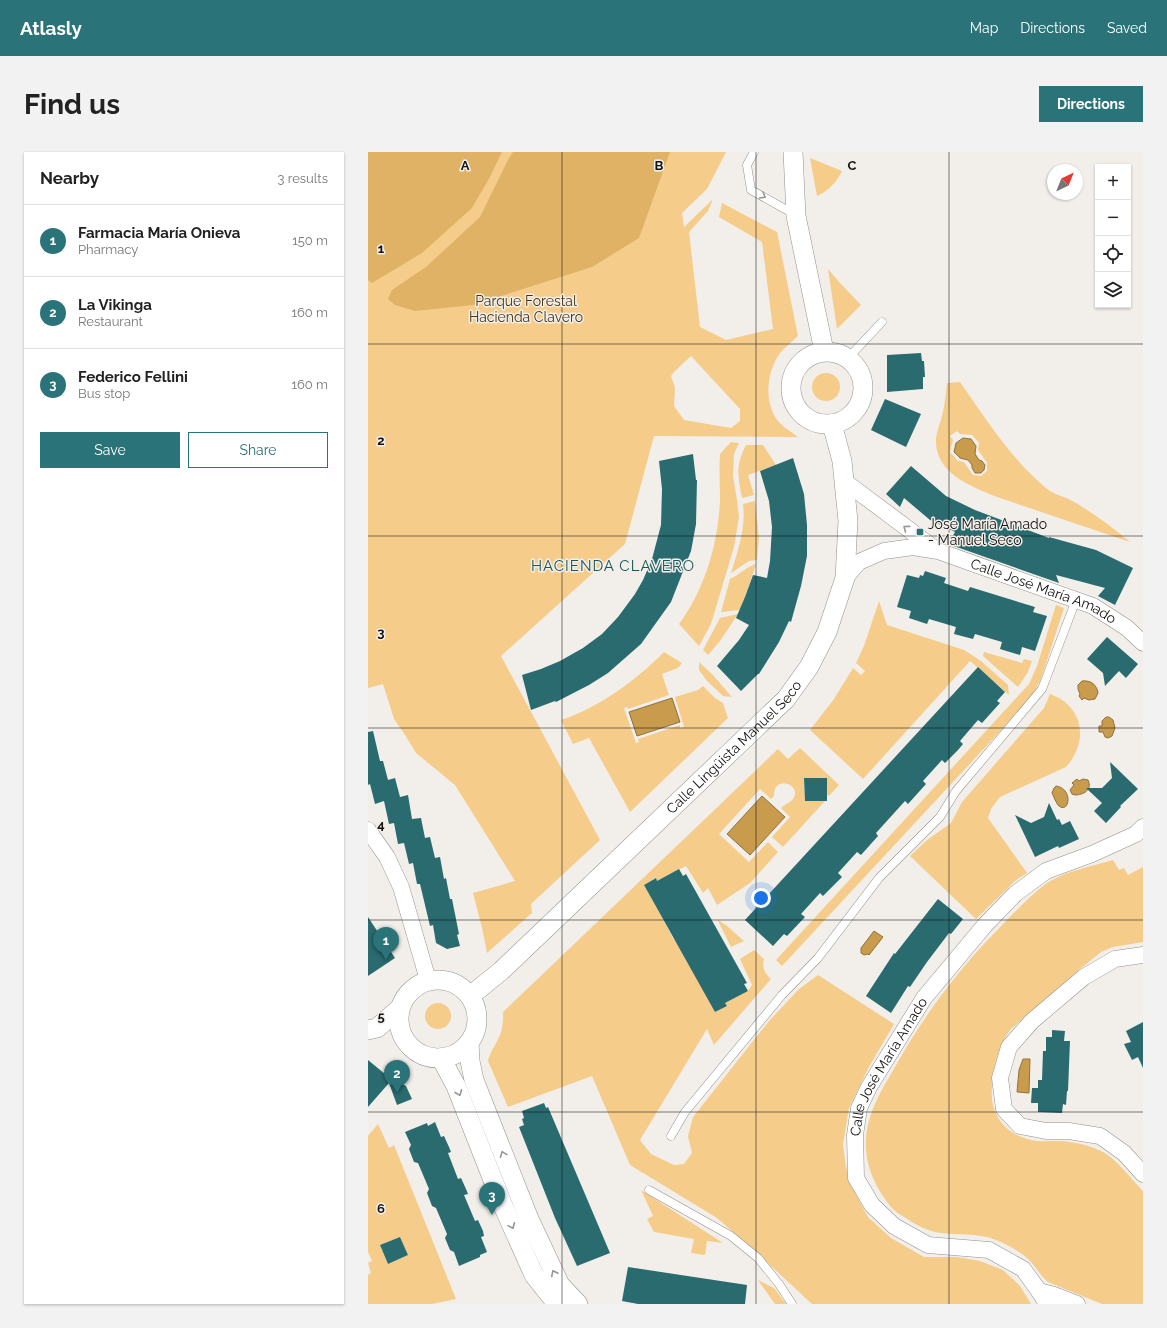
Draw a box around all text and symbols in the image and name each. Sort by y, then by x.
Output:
text: Atlasly [20,17,82,39]
text: Map [970,20,998,36]
text: Directions [1020,20,1085,36]
text: Saved [1107,20,1147,36]
button: Directions [1039,86,1143,122]
text: Find us [24,88,120,121]
text: A [461,158,470,173]
text: B [655,158,664,173]
text: C [848,158,857,173]
north arrow [1047,164,1083,200]
map controls [1095,164,1131,308]
button: + [1095,164,1131,200]
text: Nearby [40,168,99,188]
text: 3 results [278,171,328,186]
one-way arrow [759,192,766,199]
button: − [1095,200,1131,236]
text: Farmacia María Onieva [78,224,240,242]
text: 1 [50,233,56,248]
text: 150 m [292,233,328,248]
button: locate [1095,236,1131,272]
text: 1 [378,241,385,256]
text: Pharmacy [78,242,138,257]
button: layers [1095,272,1131,308]
park label: Parque Forestal Hacienda Clavero [469,293,583,325]
text: La Vikinga [78,296,152,314]
text: 2 [49,305,57,320]
text: 160 m [291,305,328,320]
text: Restaurant [78,314,143,329]
text: Federico Fellini [78,368,188,386]
text: 3 [49,377,57,392]
text: 160 m [291,377,328,392]
text: Bus stop [78,386,130,401]
button: Save [40,432,180,468]
button: Share [188,432,328,468]
text: 2 [377,433,385,448]
place label: José María Amado - Manuel Seco [928,516,1047,548]
one-way arrow [904,526,911,533]
marker: José María Amado - Manuel Seco [915,527,925,537]
street label: Calle José María Amado [968,555,1119,627]
district label: HACIENDA CLAVERO [531,557,695,575]
text: 3 [377,625,385,640]
street label: Calle Lingüista Manuel Seco [663,677,805,817]
text: 4 [377,817,385,832]
your location [751,888,771,908]
pin: 1 [373,927,399,960]
street label: Calle José María Amado [847,994,930,1137]
text: 5 [377,1009,385,1024]
pin: 2 [384,1060,410,1093]
one-way arrow [454,1089,462,1096]
one-way arrow [500,1150,508,1157]
pin: 3 [479,1182,505,1215]
text: 6 [377,1201,385,1216]
one-way arrow [508,1223,516,1230]
one-way arrow [552,1270,559,1278]

